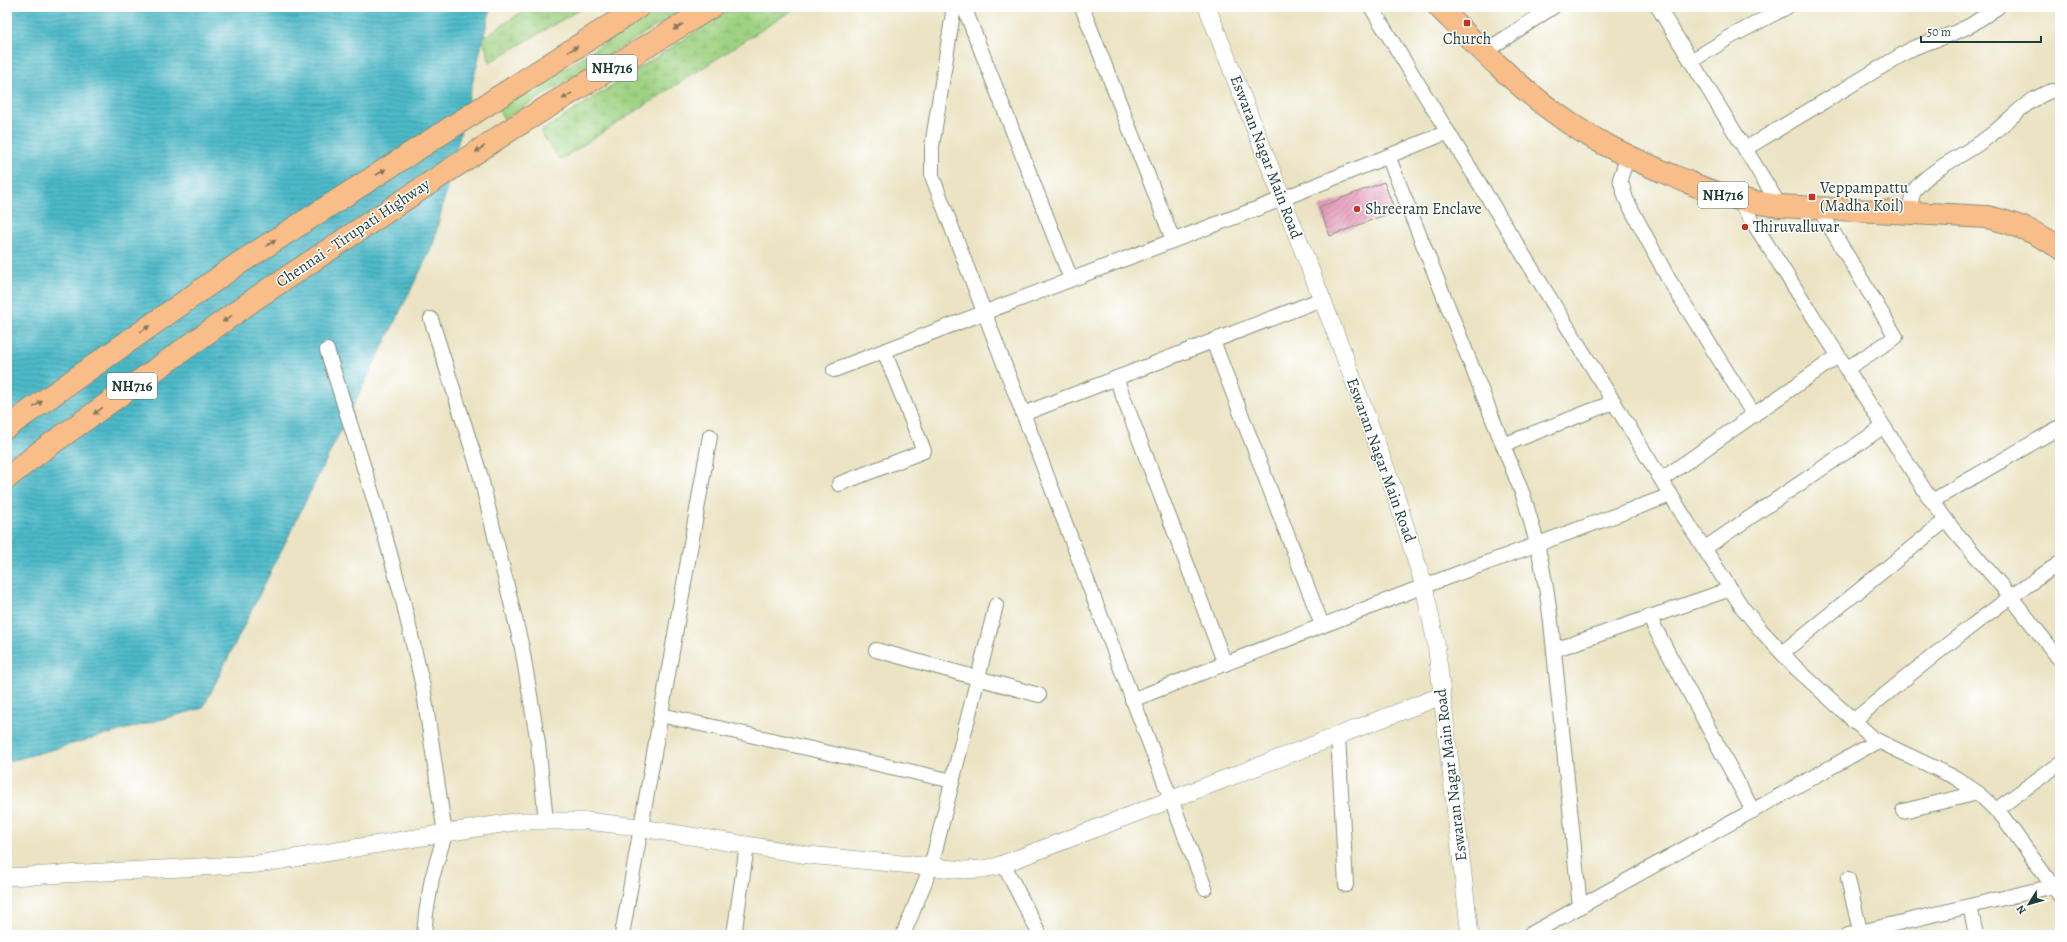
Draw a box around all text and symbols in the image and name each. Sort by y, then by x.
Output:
marker: Church [1462,18,1472,28]
scale bar [1921,18,2041,44]
one-way arrow [672,24,684,31]
text: 50 m [1927,24,1951,40]
place label: Church [1443,28,1492,50]
one-way arrow [568,45,578,53]
road number: NH716 [587,55,637,81]
street label: Eswaran Nagar Main Road [1225,72,1308,242]
one-way arrow [561,92,573,99]
one-way arrow [475,145,485,153]
one-way arrow [375,168,386,176]
street label: Chennai - Tirupati Highway [272,173,435,293]
place label: Veppampattu (Madha Koil) [1819,177,1909,217]
road number: NH716 [1698,182,1748,208]
marker: Veppampattu (Madha Koil) [1807,192,1817,202]
place label: Shreeram Enclave [1365,198,1482,220]
marker: Shreeram Enclave [1352,204,1362,214]
place label: Thiruvalluvar [1753,216,1839,238]
marker: Thiruvalluvar [1740,222,1750,232]
one-way arrow [265,239,277,246]
one-way arrow [222,315,232,323]
one-way arrow [140,325,150,333]
road number: NH716 [107,373,157,399]
street label: Eswaran Nagar Main Road [1341,375,1421,546]
one-way arrow [33,400,44,408]
one-way arrow [93,407,104,415]
street label: Eswaran Nagar Main Road [1429,687,1472,862]
north arrow [2009,884,2049,924]
text: N [2013,902,2030,917]

